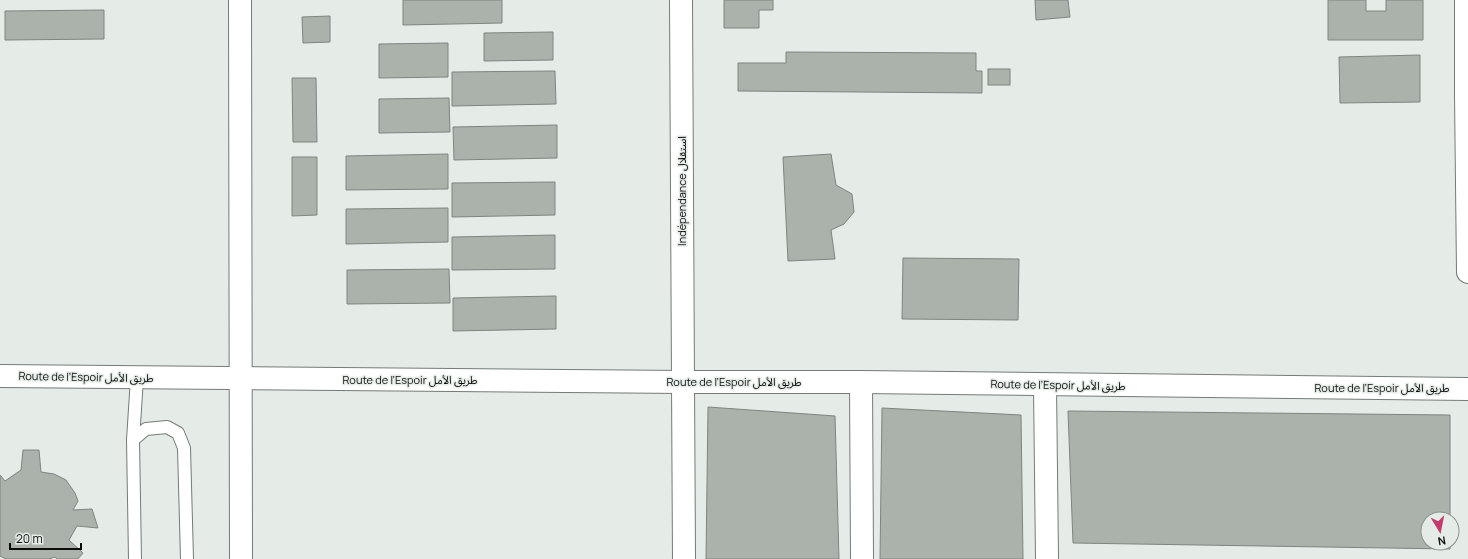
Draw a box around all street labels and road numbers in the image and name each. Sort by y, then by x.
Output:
street label: Indépendance استقلال [674,136,689,246]
street label: Route de l’Espoir طريق الأمل [18,368,154,385]
street label: Route de l’Espoir طريق الأمل [342,372,478,387]
street label: Route de l’Espoir طريق الأمل [666,374,802,389]
street label: Route de l’Espoir طريق الأمل [990,376,1126,393]
street label: Route de l’Espoir طريق الأمل [1314,380,1450,395]

